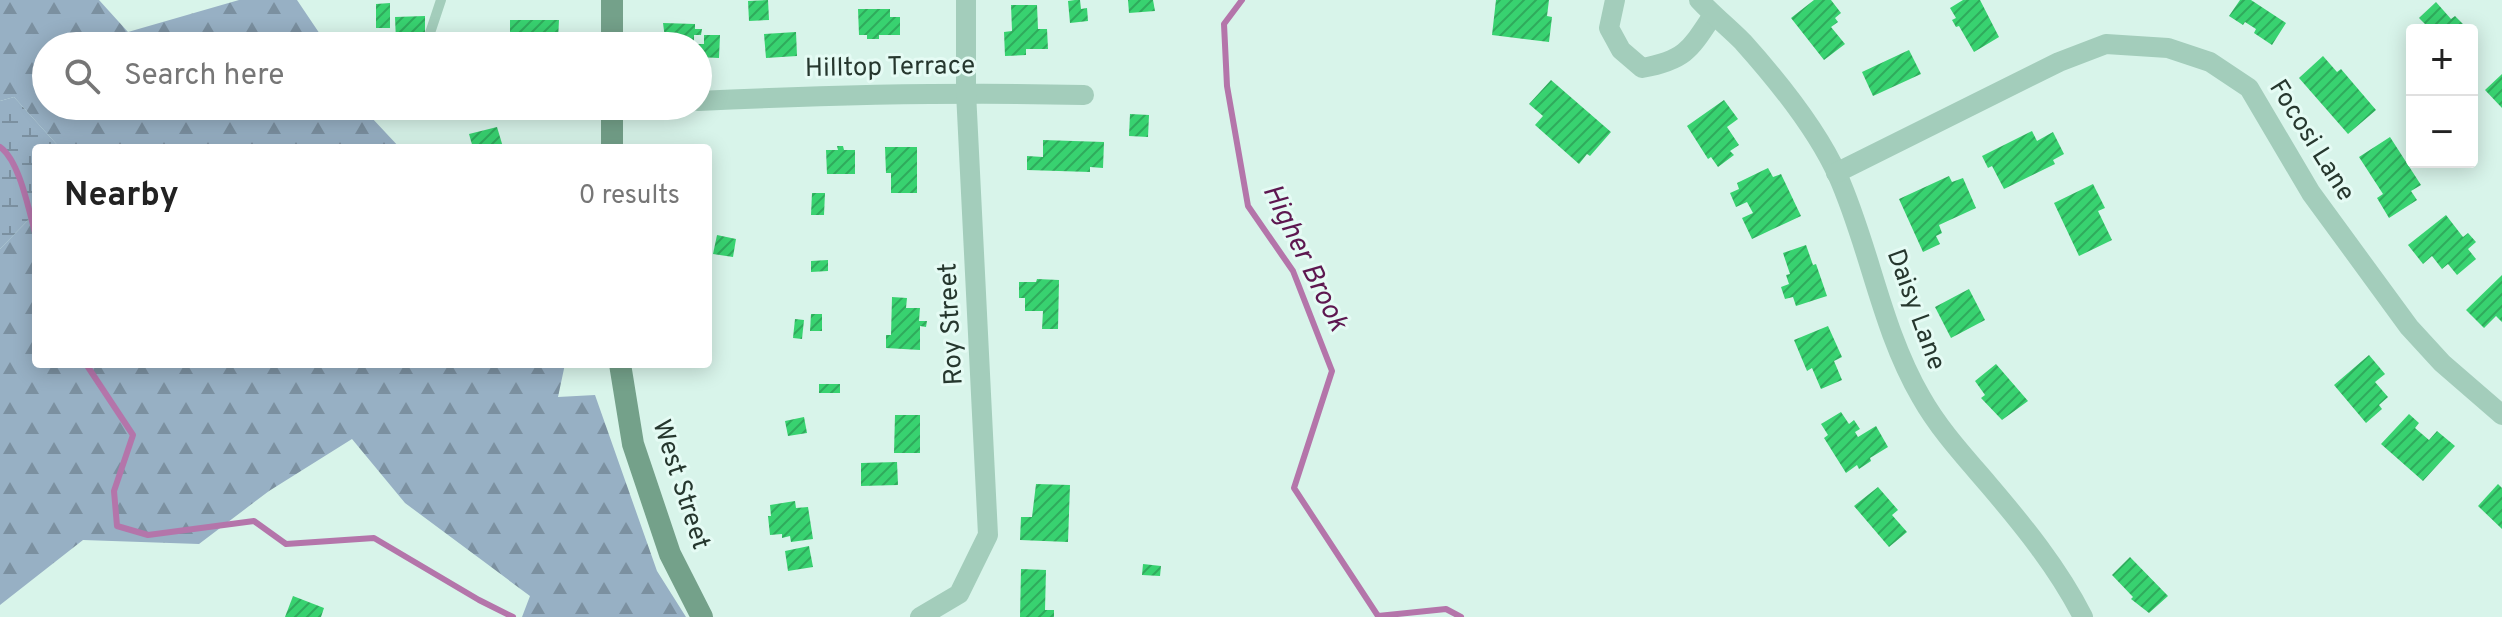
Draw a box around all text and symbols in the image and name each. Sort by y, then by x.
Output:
map controls [2406,24,2478,168]
button: + [2406,24,2478,96]
search box [32,32,712,120]
street label: Hilltop Terrace [805,50,975,86]
icon: search [60,54,104,98]
text: Search here [124,58,284,95]
street label: Focosi Lane [2261,74,2361,208]
button: − [2406,96,2478,168]
text: Nearby [64,175,179,218]
water label: Higher Brook [1253,178,1356,338]
text: 0 results [579,180,680,213]
street label: Daisy Lane [1878,245,1952,375]
street label: Roy Street [932,262,972,386]
street label: West Street [644,416,716,554]

